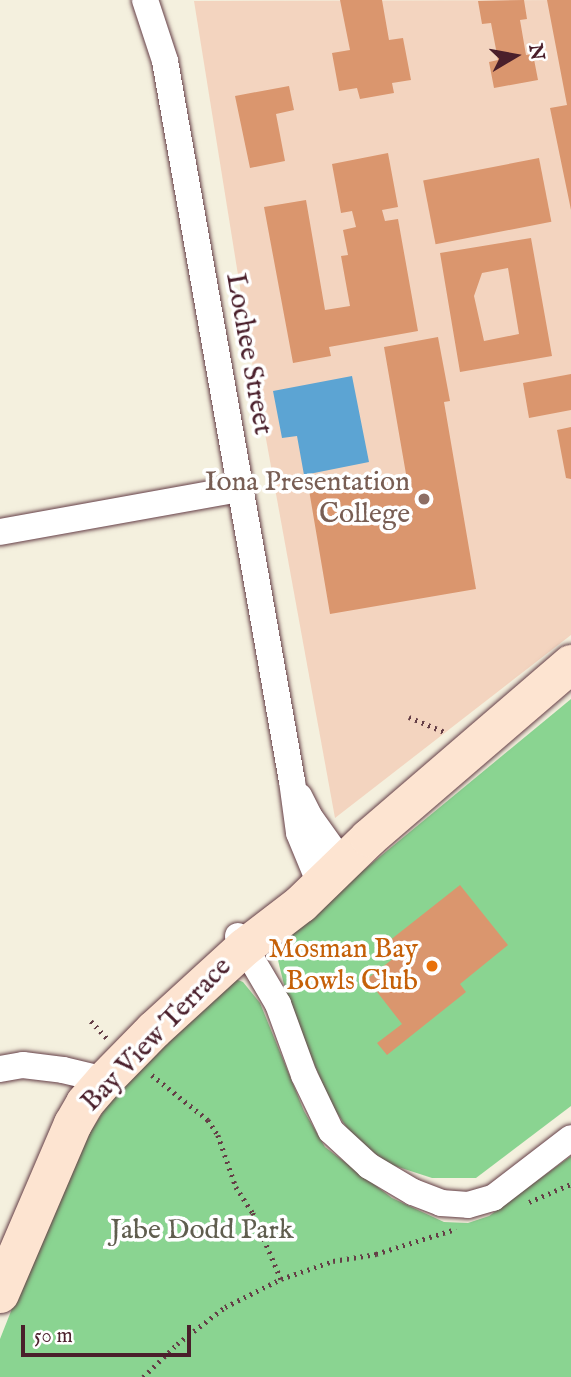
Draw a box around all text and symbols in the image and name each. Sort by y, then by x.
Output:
north arrow [480,21,550,91]
text: N [522,42,549,63]
street label: Lochee Street [217,271,279,437]
place label: Iona Presentation College [205,466,410,532]
marker: Iona Presentation College [416,491,432,507]
place label: Mosman Bay Bowls Club [268,933,418,999]
street label: Bay View Terrace [75,951,239,1119]
marker: Mosman Bay Bowls Club [424,958,440,974]
park label: Jabe Dodd Park [110,1214,294,1248]
scale bar [24,1310,194,1354]
text: 50 m [34,1323,73,1350]

